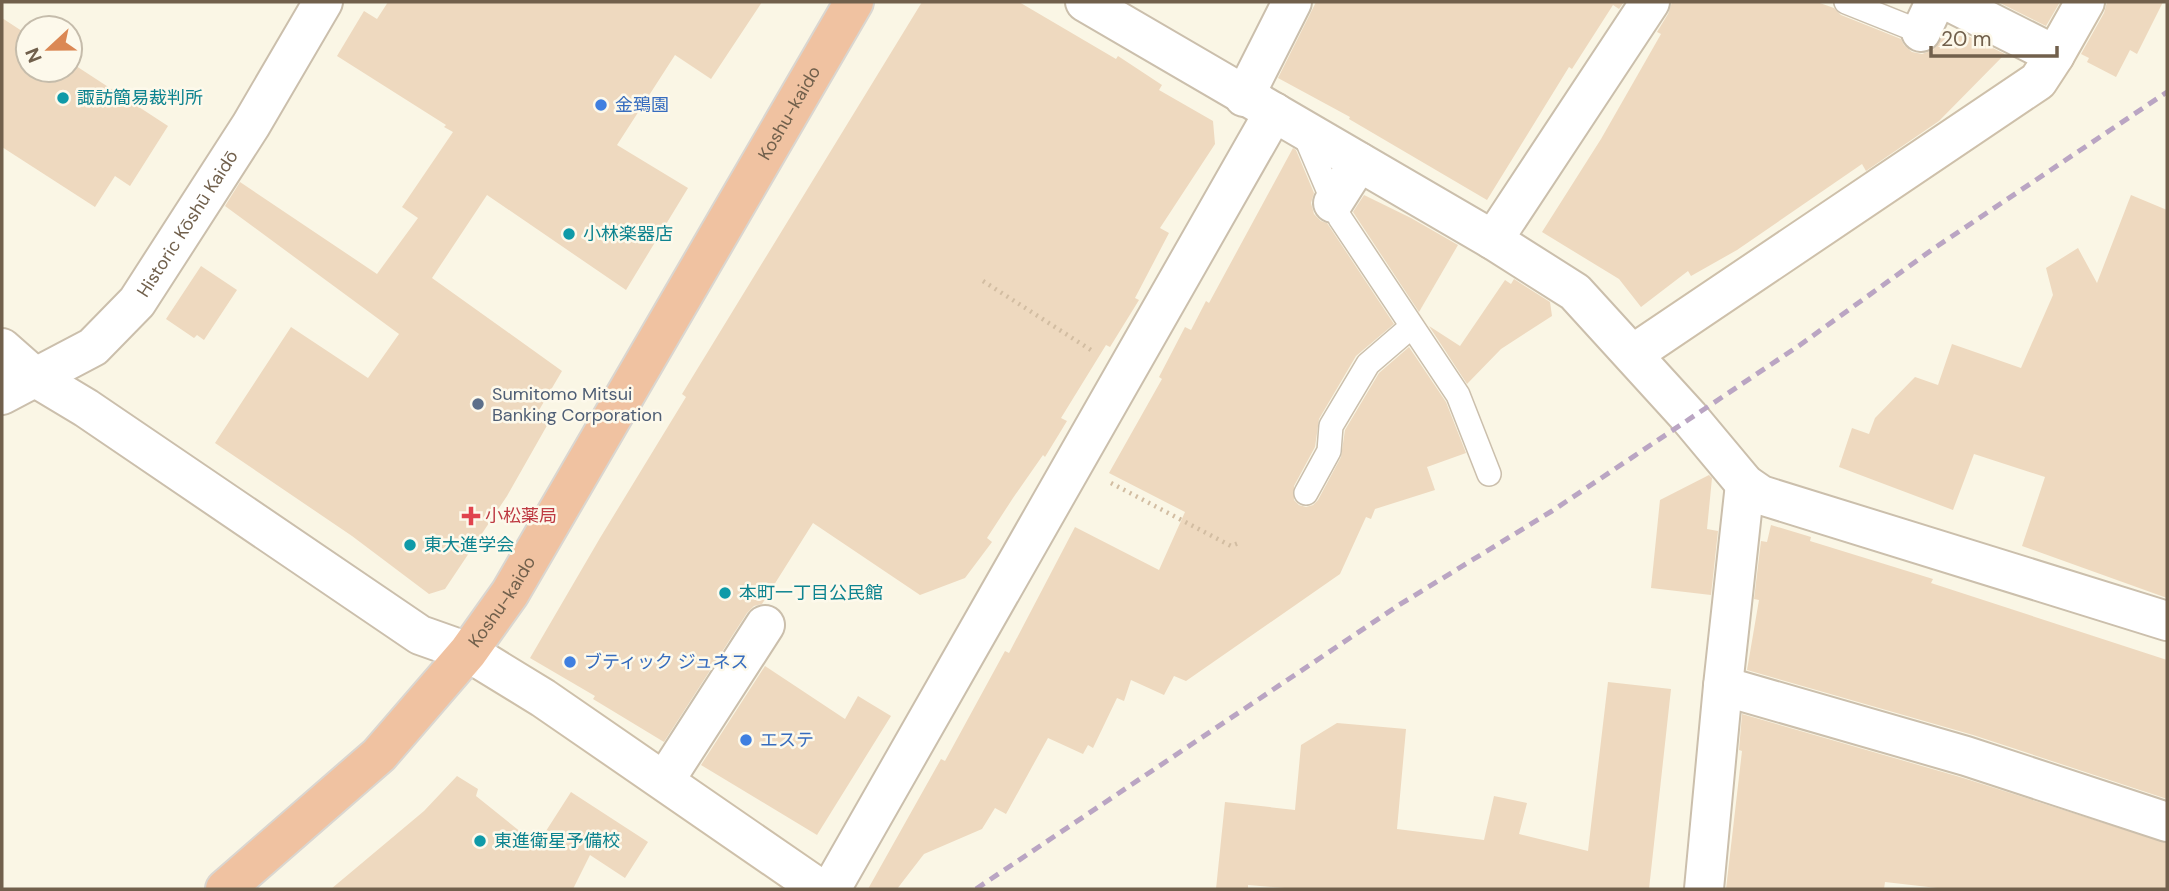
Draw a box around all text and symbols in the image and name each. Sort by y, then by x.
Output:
north arrow [14,14,84,84]
scale bar [1931,14,2057,58]
text: 20 m [1941,25,1992,53]
text: N [20,44,48,66]
street label: Koshu-kaido [753,62,826,165]
place label: 諏訪簡易裁判所 [77,86,203,110]
marker: 諏訪簡易裁判所 [55,90,71,106]
place label: 金鵄園 [615,93,669,117]
marker: 金鵄園 [593,97,609,113]
street label: Historic Kōshū Kaidō [131,146,244,302]
place label: 小林楽器店 [583,222,673,246]
marker: 小林楽器店 [561,226,577,242]
place label: Sumitomo Mitsui Banking Corporation [492,382,662,427]
marker: Sumitomo Mitsui Banking Corporation [470,396,486,412]
place label: 小松薬局 [485,504,557,528]
marker: 小松薬局 [463,508,479,524]
place label: 東大進学会 [424,533,514,557]
marker: 東大進学会 [402,537,418,553]
street label: Koshu-kaido [463,552,541,652]
place label: 本町一丁目公民館 [739,581,883,605]
marker: 本町一丁目公民館 [717,585,733,601]
place label: ブティック ジュネス [584,650,748,674]
marker: ブティック ジュネス [562,654,578,670]
place label: エステ [760,728,814,752]
marker: エステ [738,732,754,748]
place label: 東進衛星予備校 [494,829,620,853]
marker: 東進衛星予備校 [472,833,488,849]

